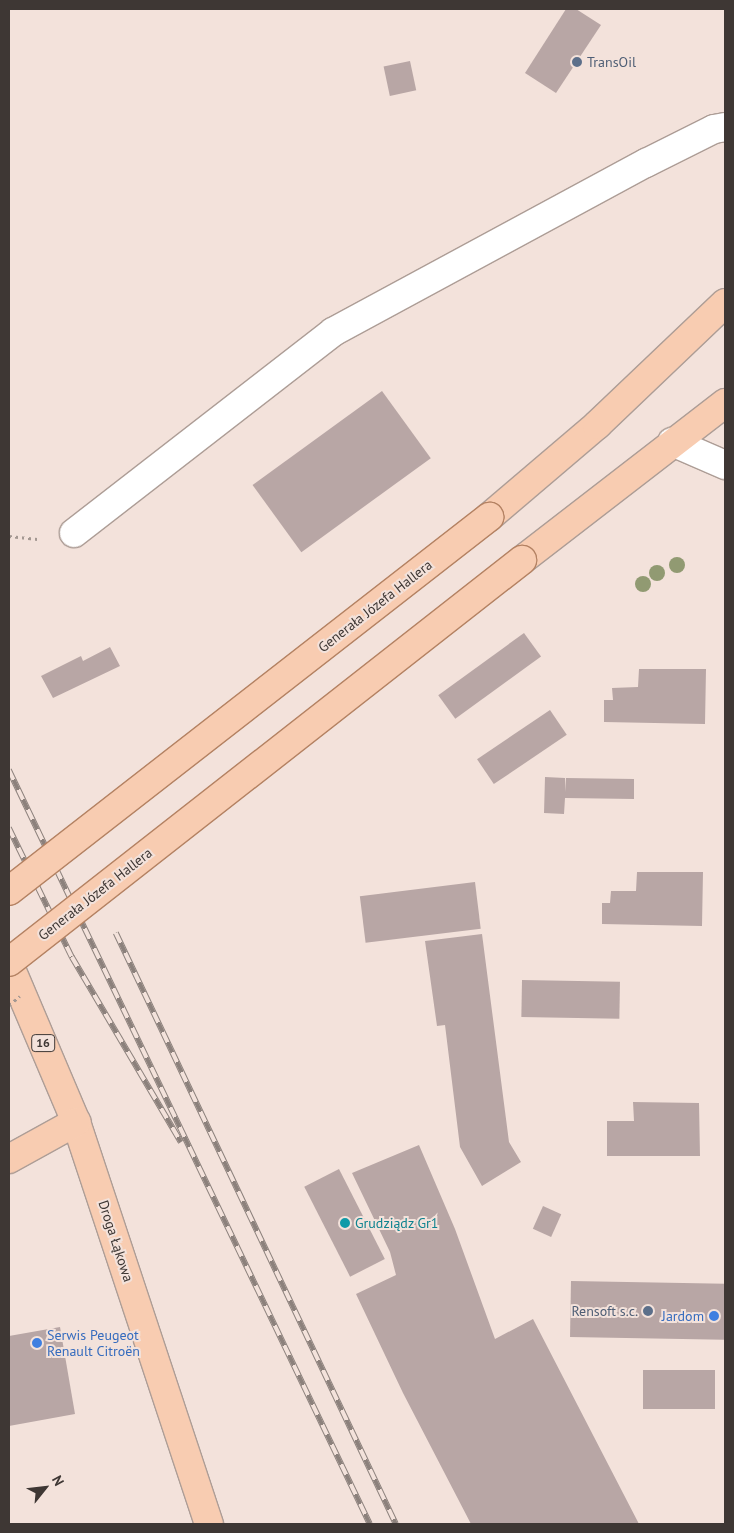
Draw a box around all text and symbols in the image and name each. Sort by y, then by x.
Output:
place label: TransOil [587,54,636,70]
marker: TransOil [571,56,583,68]
street label: Generała Józefa Hallera [315,556,435,656]
street label: Generała Józefa Hallera [35,844,155,944]
road number: 16 [30,1034,56,1052]
street label: Droga Łąkowa [95,1198,137,1284]
place label: Grudziądz Gr1 [355,1215,439,1231]
marker: Grudziądz Gr1 [339,1217,351,1229]
place label: Rensoft s.c. [571,1303,638,1319]
marker: Rensoft s.c. [642,1305,654,1317]
place label: Jardom [662,1308,704,1324]
marker: Jardom [708,1310,720,1322]
place label: Serwis Peugeot Renault Citroën [47,1327,140,1360]
marker: Serwis Peugeot Renault Citroën [31,1337,43,1349]
north arrow [20,1463,70,1513]
text: N [48,1472,68,1489]

